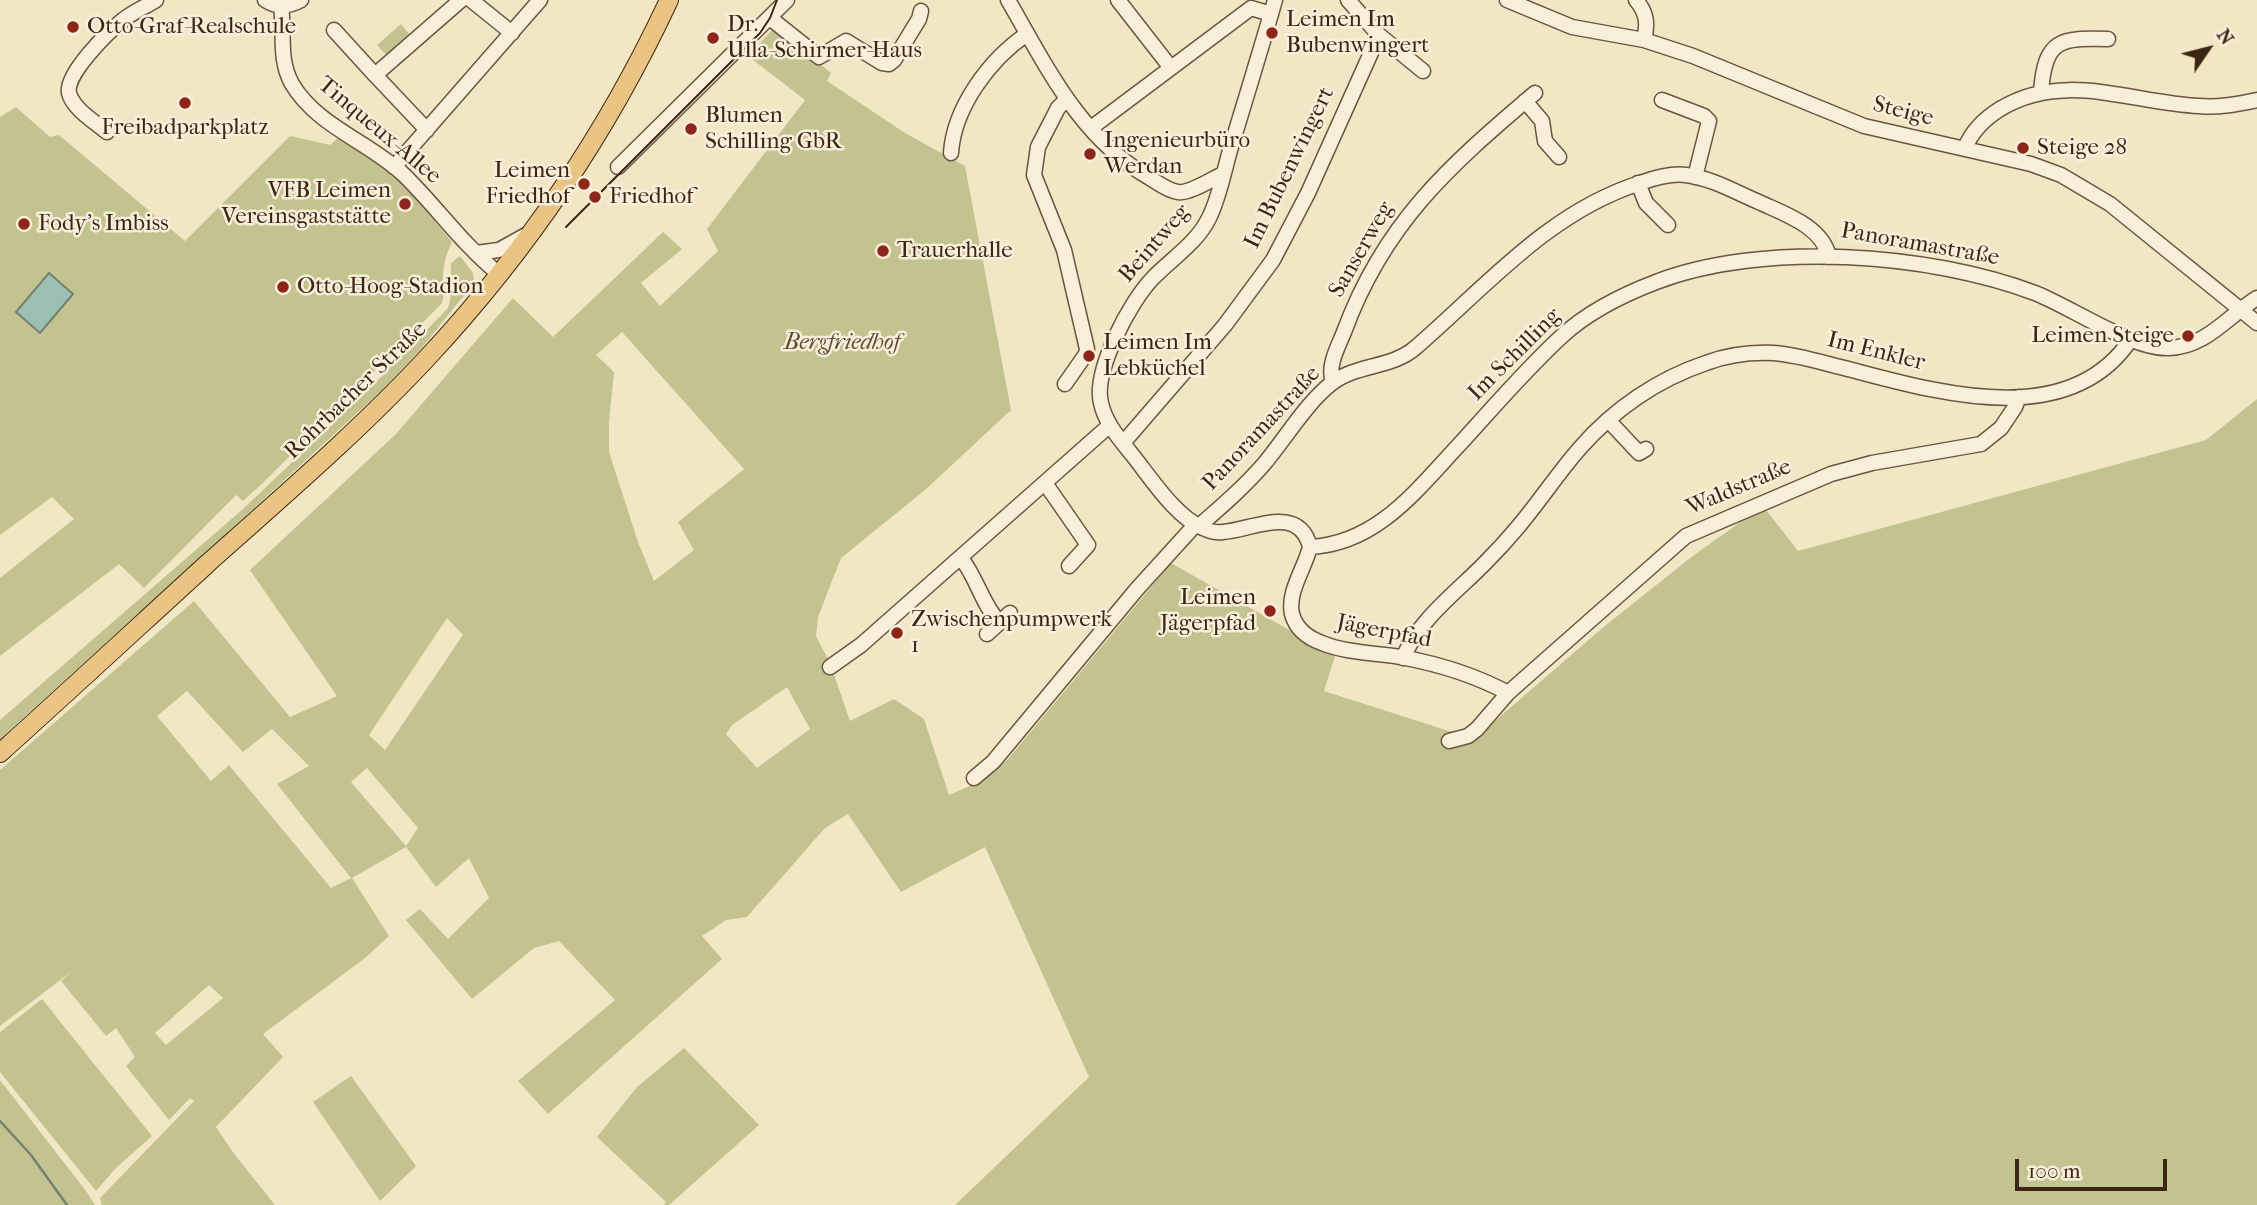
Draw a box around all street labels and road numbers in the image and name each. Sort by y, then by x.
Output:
street label: Tinqueux-Allee [312,71,446,191]
street label: Im Bubenwingert [1239,83,1341,253]
street label: Steige [1870,91,1936,133]
street label: Sanserweg [1324,197,1400,303]
street label: Beintweg [1113,199,1197,289]
street label: Panoramastraße [1839,217,2001,273]
street label: Im Schilling [1463,303,1567,407]
street label: Rohrbacher Straße [279,316,433,466]
street label: Im Enkler [1824,327,1928,377]
street label: Panoramastraße [1197,361,1327,497]
street label: Waldstraße [1682,454,1796,522]
street label: Jägerpfad [1334,609,1434,655]

